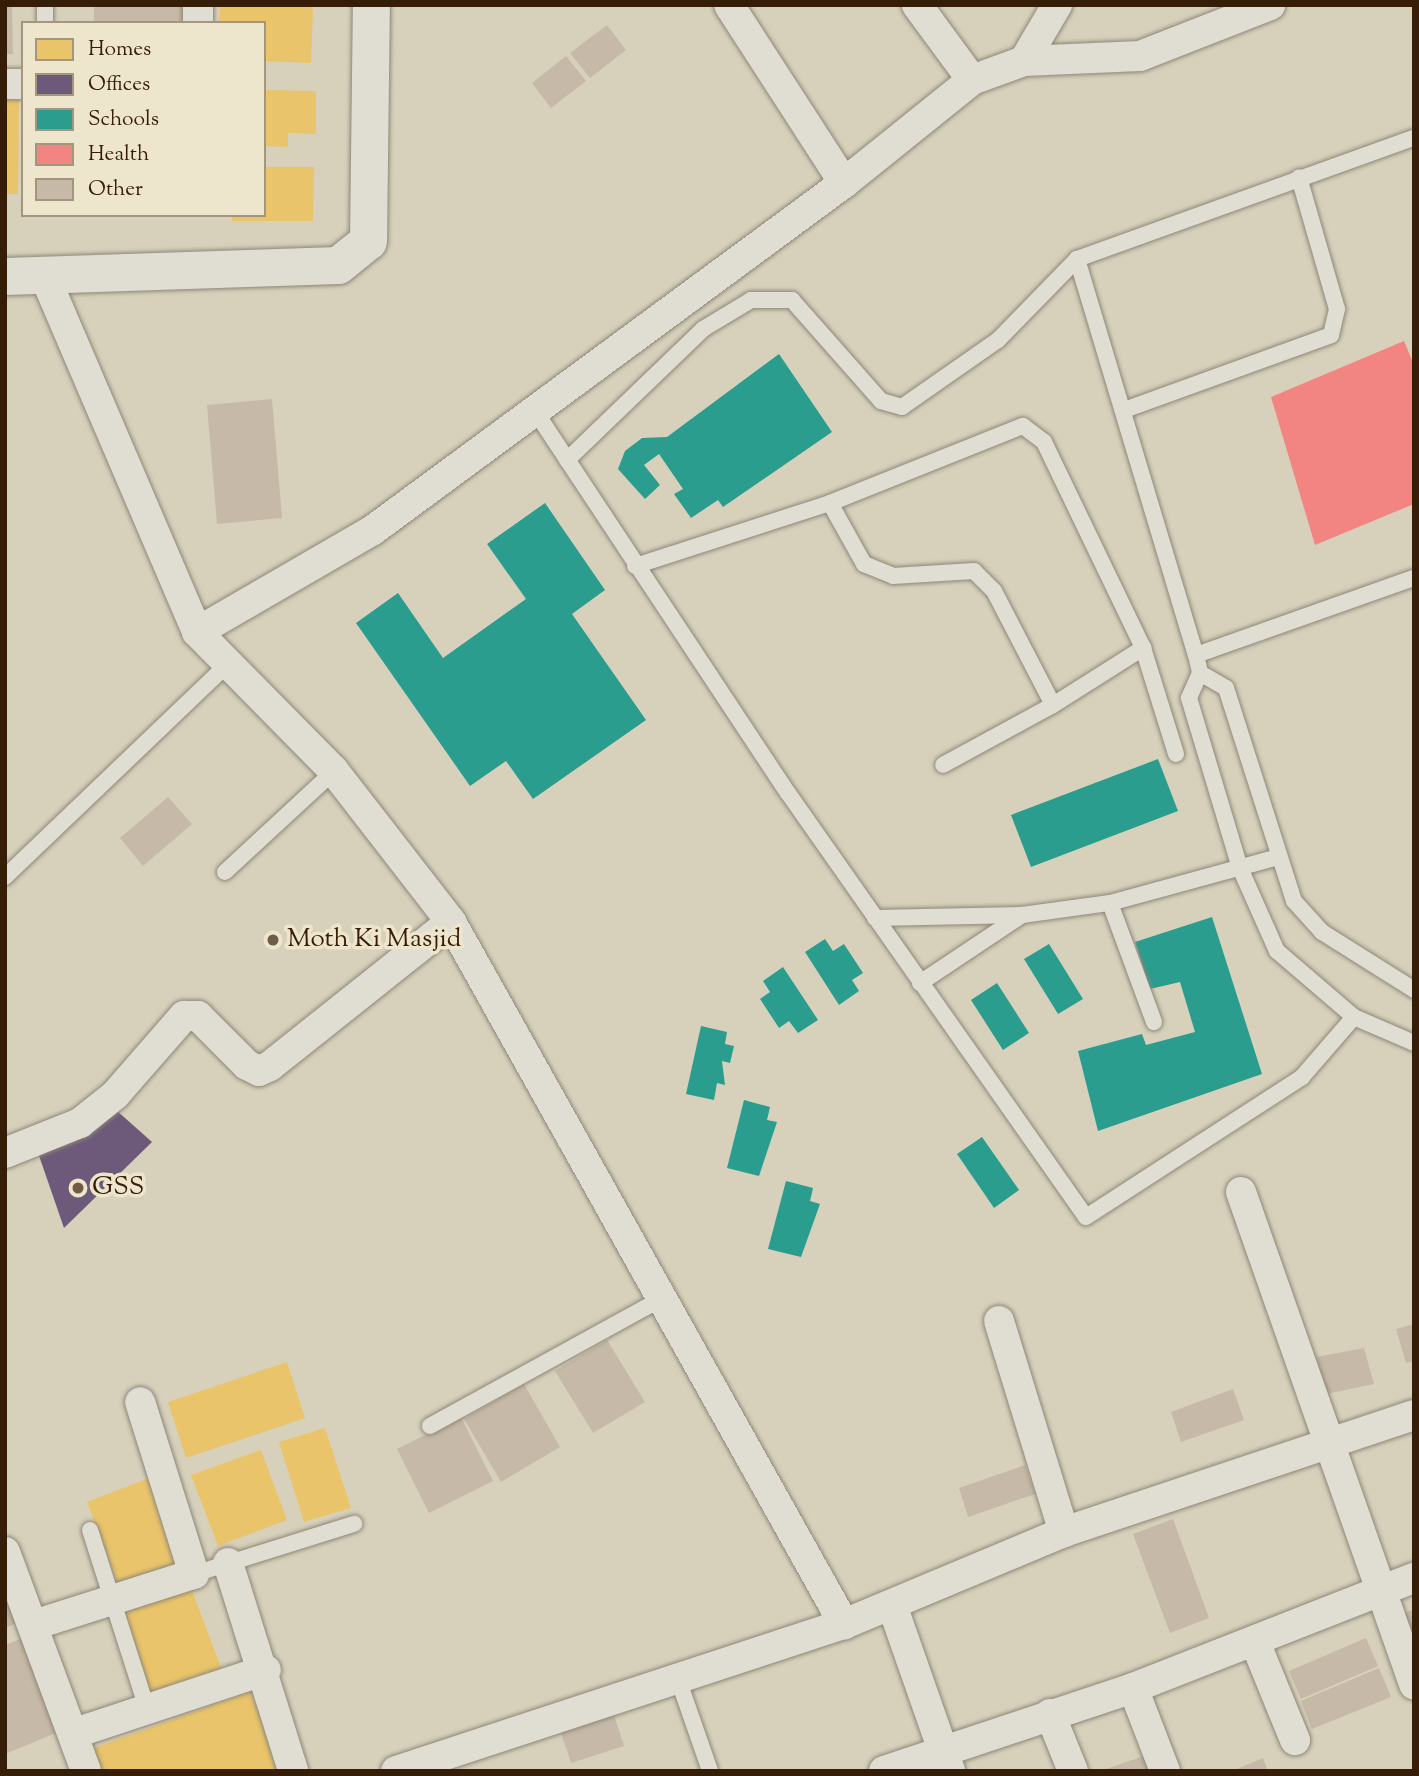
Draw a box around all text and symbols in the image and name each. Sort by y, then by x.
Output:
legend [21,21,266,217]
text: Homes [88,35,151,65]
text: Offices [88,70,150,100]
text: Schools [88,105,159,135]
text: Health [88,140,149,170]
text: Other [88,175,143,205]
place label: Moth Ki Masjid [287,924,461,956]
marker: Moth Ki Masjid [265,932,281,948]
place label: GSS [92,1172,144,1204]
marker: GSS [70,1180,86,1196]

